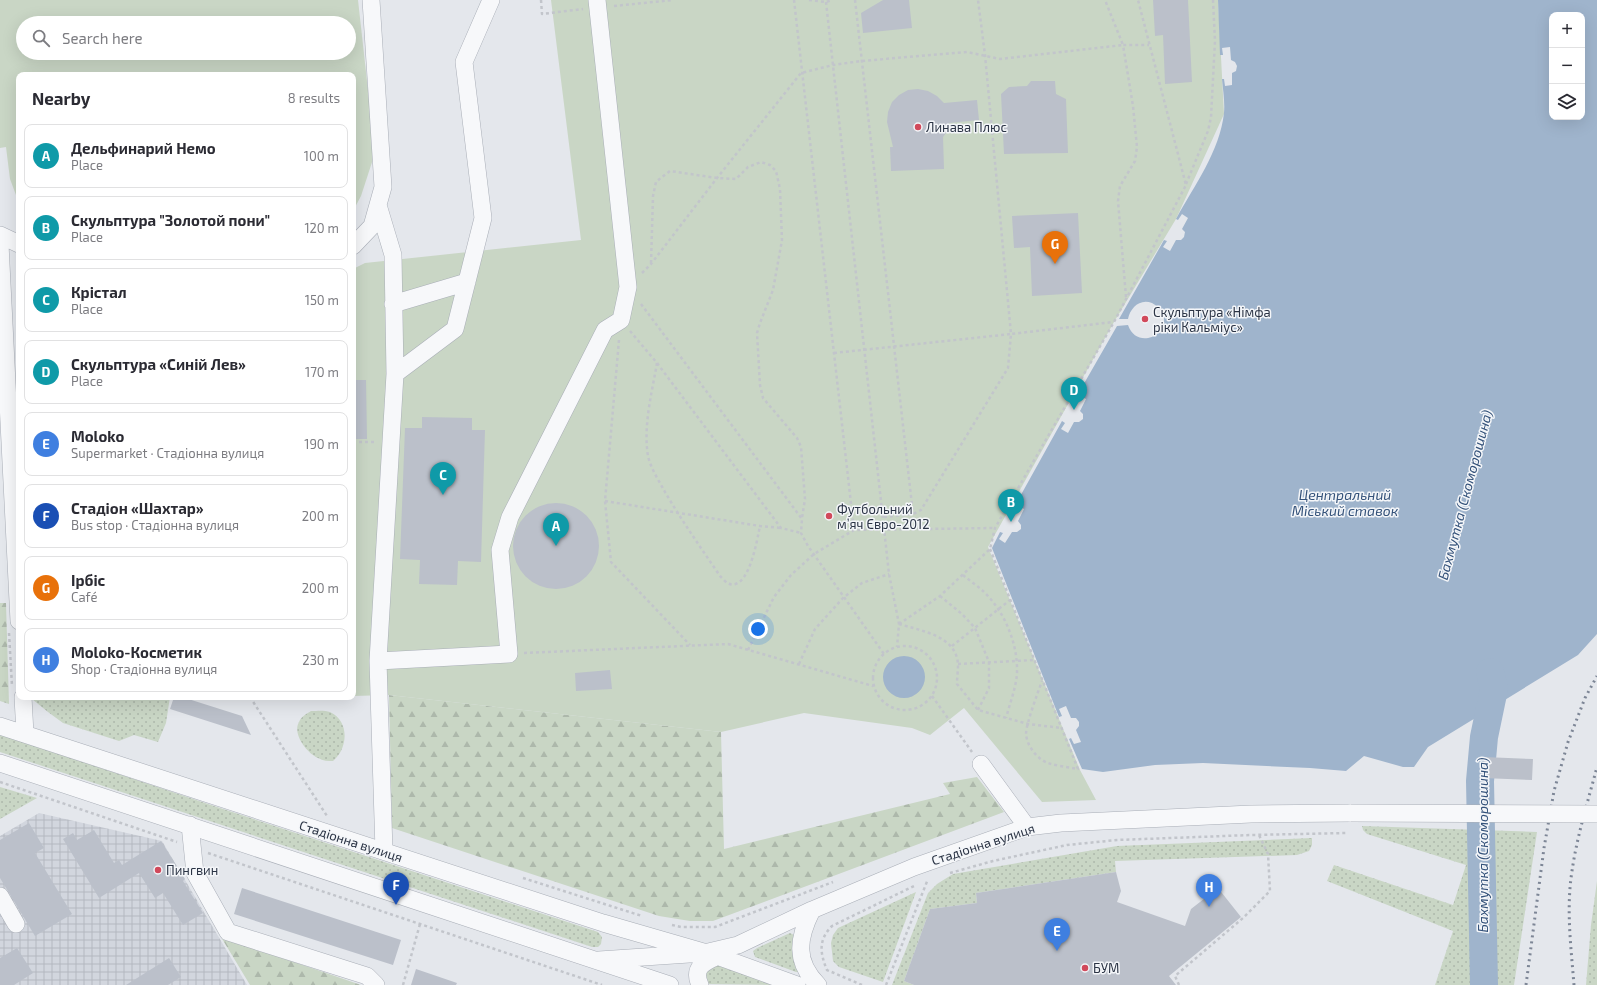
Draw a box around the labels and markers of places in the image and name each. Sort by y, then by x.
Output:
place label: Линава Плюс [926,119,1007,135]
marker: Линава Плюс [913,122,923,132]
pin: G [1042,231,1068,264]
place label: Скульптура «Німфа ріки Кальміус» [1153,304,1271,335]
marker: Скульптура «Німфа ріки Кальміус» [1140,314,1150,324]
pin: D [1061,377,1087,410]
pin: C [430,462,456,495]
pin: B [998,489,1024,522]
place label: Футбольний мʼяч Євро-2012 [837,501,930,532]
marker: Футбольний мʼяч Євро-2012 [824,511,834,521]
pin: A [543,513,569,546]
place label: Пингвин [166,862,218,878]
marker: Пингвин [153,865,163,875]
pin: F [383,872,409,905]
pin: H [1196,874,1222,907]
pin: E [1044,918,1070,951]
place label: БУМ [1093,960,1120,976]
marker: БУМ [1080,963,1090,973]

